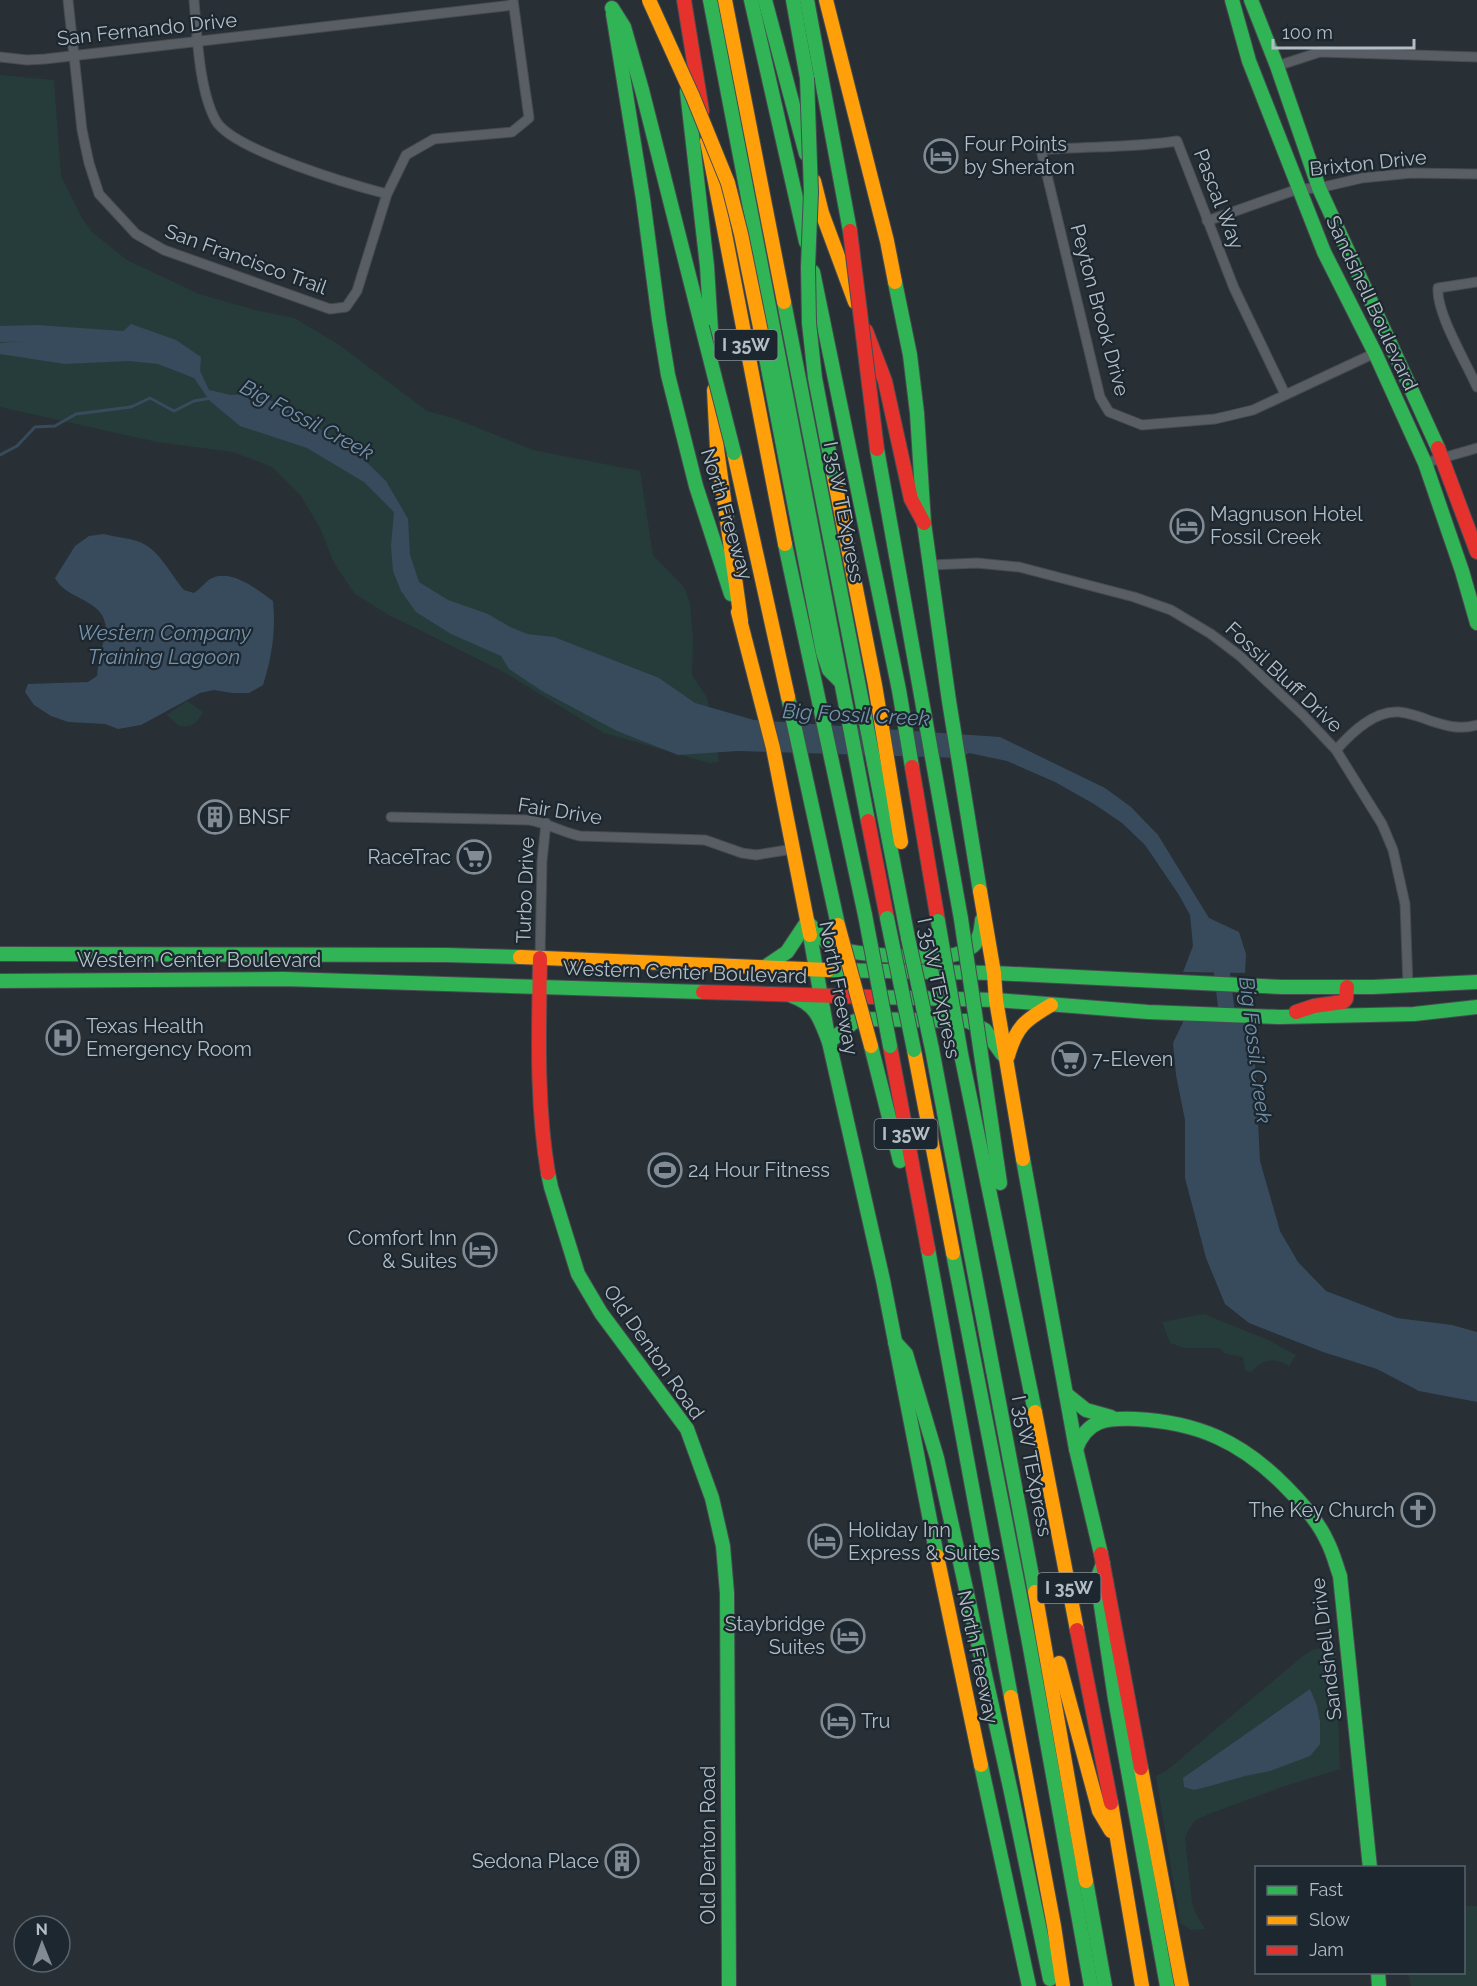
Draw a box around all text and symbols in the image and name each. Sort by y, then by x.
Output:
street label: San Fernando Drive [56,8,239,50]
scale bar [1273,12,1414,50]
text: 100 m [1282,22,1333,43]
place label: Four Points by Sheraton [964,132,1075,179]
hotel icon: Four Points by Sheraton [923,138,959,174]
street label: Brixton Drive [1308,145,1428,181]
street label: Pascal Way [1189,146,1249,253]
street label: Sandshell Boulevard [1321,212,1423,394]
street label: San Francisco Trail [162,219,331,300]
street label: Peyton Brook Drive [1066,221,1135,399]
road number: I 35W [714,330,777,360]
water label: Big Fossil Creek [236,374,378,465]
street label: I 35W TEXpress [819,439,869,585]
street label: North Freeway [696,445,758,583]
place label: Magnuson Hotel Fossil Creek [1210,502,1363,549]
hotel icon: Magnuson Hotel Fossil Creek [1169,508,1205,544]
street label: Fossil Bluff Drive [1220,617,1348,738]
water label: Western Company Training Lagoon [77,620,252,669]
water label: Big Fossil Creek [782,698,930,731]
street label: Fair Drive [516,792,604,830]
building icon: BNSF [197,799,233,835]
place label: BNSF [238,805,291,829]
street label: Turbo Drive [511,836,539,944]
supermarket icon: RaceTrac [456,839,492,875]
place label: RaceTrac [367,845,451,869]
street label: I 35W TEXpress [912,916,966,1060]
street label: North Freeway [814,919,864,1057]
street label: Western Center Boulevard [77,948,321,972]
street label: Western Center Boulevard [562,956,808,988]
water label: Big Fossil Creek [1234,975,1277,1125]
place label: Texas Health Emergency Room [86,1014,252,1061]
hospital icon: Texas Health Emergency Room [45,1020,81,1056]
supermarket icon: 7-Eleven [1051,1041,1087,1077]
place label: 7-Eleven [1092,1047,1173,1071]
road number: I 35W [874,1119,938,1149]
sports icon: 24 Hour Fitness [647,1152,683,1188]
place label: 24 Hour Fitness [688,1158,830,1182]
place label: Comfort Inn & Suites [348,1226,457,1273]
hotel icon: Comfort Inn & Suites [462,1232,498,1268]
street label: Old Denton Road [599,1280,709,1424]
street label: I 35W TEXpress [1007,1393,1057,1539]
church icon: The Key Church [1400,1492,1436,1528]
place label: The Key Church [1249,1498,1395,1522]
place label: Holiday Inn Express & Suites [848,1518,1000,1565]
hotel icon: Holiday Inn Express & Suites [807,1523,843,1559]
road number: I 35W [1038,1573,1100,1603]
street label: Sandshell Drive [1305,1576,1347,1722]
street label: North Freeway [952,1588,1004,1726]
place label: Staybridge Suites [725,1612,825,1659]
hotel icon: Staybridge Suites [830,1618,866,1654]
hotel icon: Tru [820,1703,856,1739]
place label: Tru [861,1709,890,1733]
street label: Old Denton Road [696,1766,720,1924]
building icon: Sedona Place [604,1843,640,1879]
place label: Sedona Place [472,1849,599,1873]
legend [1255,1866,1465,1974]
text: Fast [1309,1879,1343,1900]
text: Slow [1309,1909,1350,1930]
north arrow [12,1914,72,1974]
text: N [35,1920,48,1939]
text: Jam [1309,1939,1344,1960]

